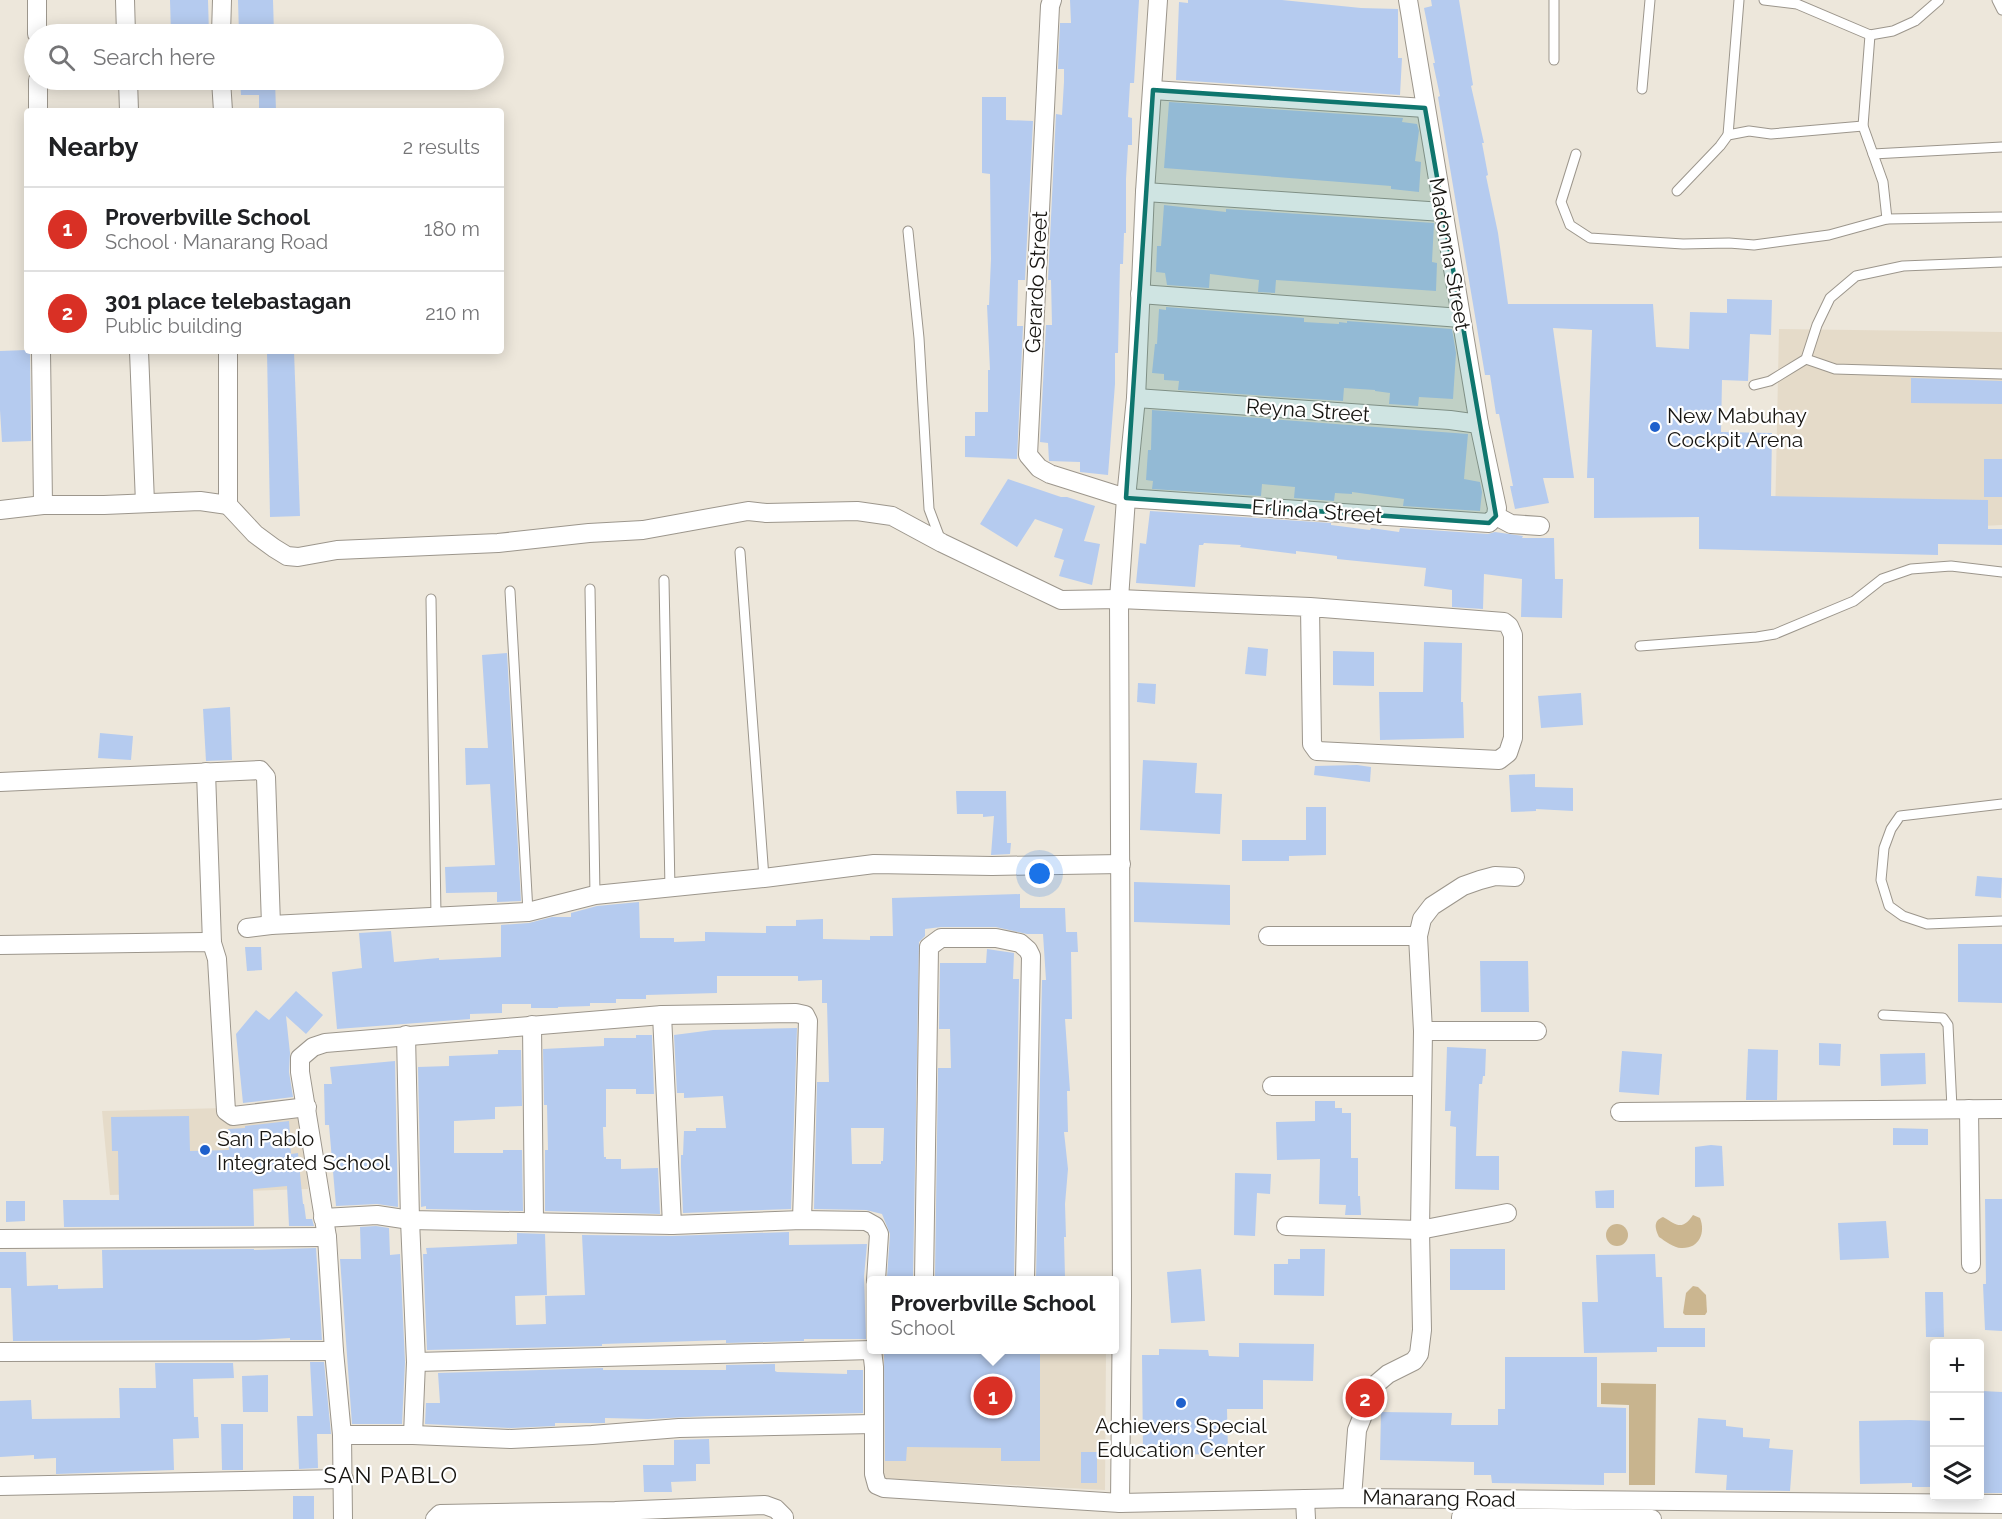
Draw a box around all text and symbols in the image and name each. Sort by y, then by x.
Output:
search box [24,24,504,90]
icon: search [45,41,78,74]
text: Search here [93,44,215,70]
text: Nearby [48,132,138,162]
text: 2 results [403,135,480,159]
street label: Madonna Street [1424,176,1476,332]
text: Proverbville School [105,204,310,230]
street label: Gerardo Street [1020,210,1052,354]
text: 1 [63,217,72,241]
text: 180 m [424,217,480,241]
text: School · Manarang Road [105,230,328,254]
text: 301 place telebastagan [105,288,351,314]
text: 2 [62,301,73,325]
text: 210 m [425,301,480,325]
text: Public building [105,314,242,338]
street label: Reyna Street [1245,393,1371,427]
place label: New Mabuhay Cockpit Arena [1667,403,1807,452]
marker: New Mabuhay Cockpit Arena [1648,420,1662,434]
street label: Erlinda Street [1251,494,1383,528]
your location [1025,859,1054,888]
place label: San Pablo Integrated School [217,1126,390,1175]
marker: San Pablo Integrated School [198,1143,212,1157]
popup [867,1276,1119,1354]
text: Proverbville School [891,1290,1095,1316]
text: School [891,1316,955,1340]
map controls [1930,1339,1984,1501]
button: + [1930,1339,1984,1393]
pin: 1 [974,1374,1012,1418]
pin: 2 [1346,1376,1384,1420]
button: − [1930,1393,1984,1447]
marker: Achievers Special Education Center [1174,1396,1188,1410]
place label: Achievers Special Education Center [1095,1413,1267,1462]
button: layers [1930,1447,1984,1501]
district label: SAN PABLO [324,1462,458,1488]
street label: Manarang Road [1362,1484,1516,1512]

